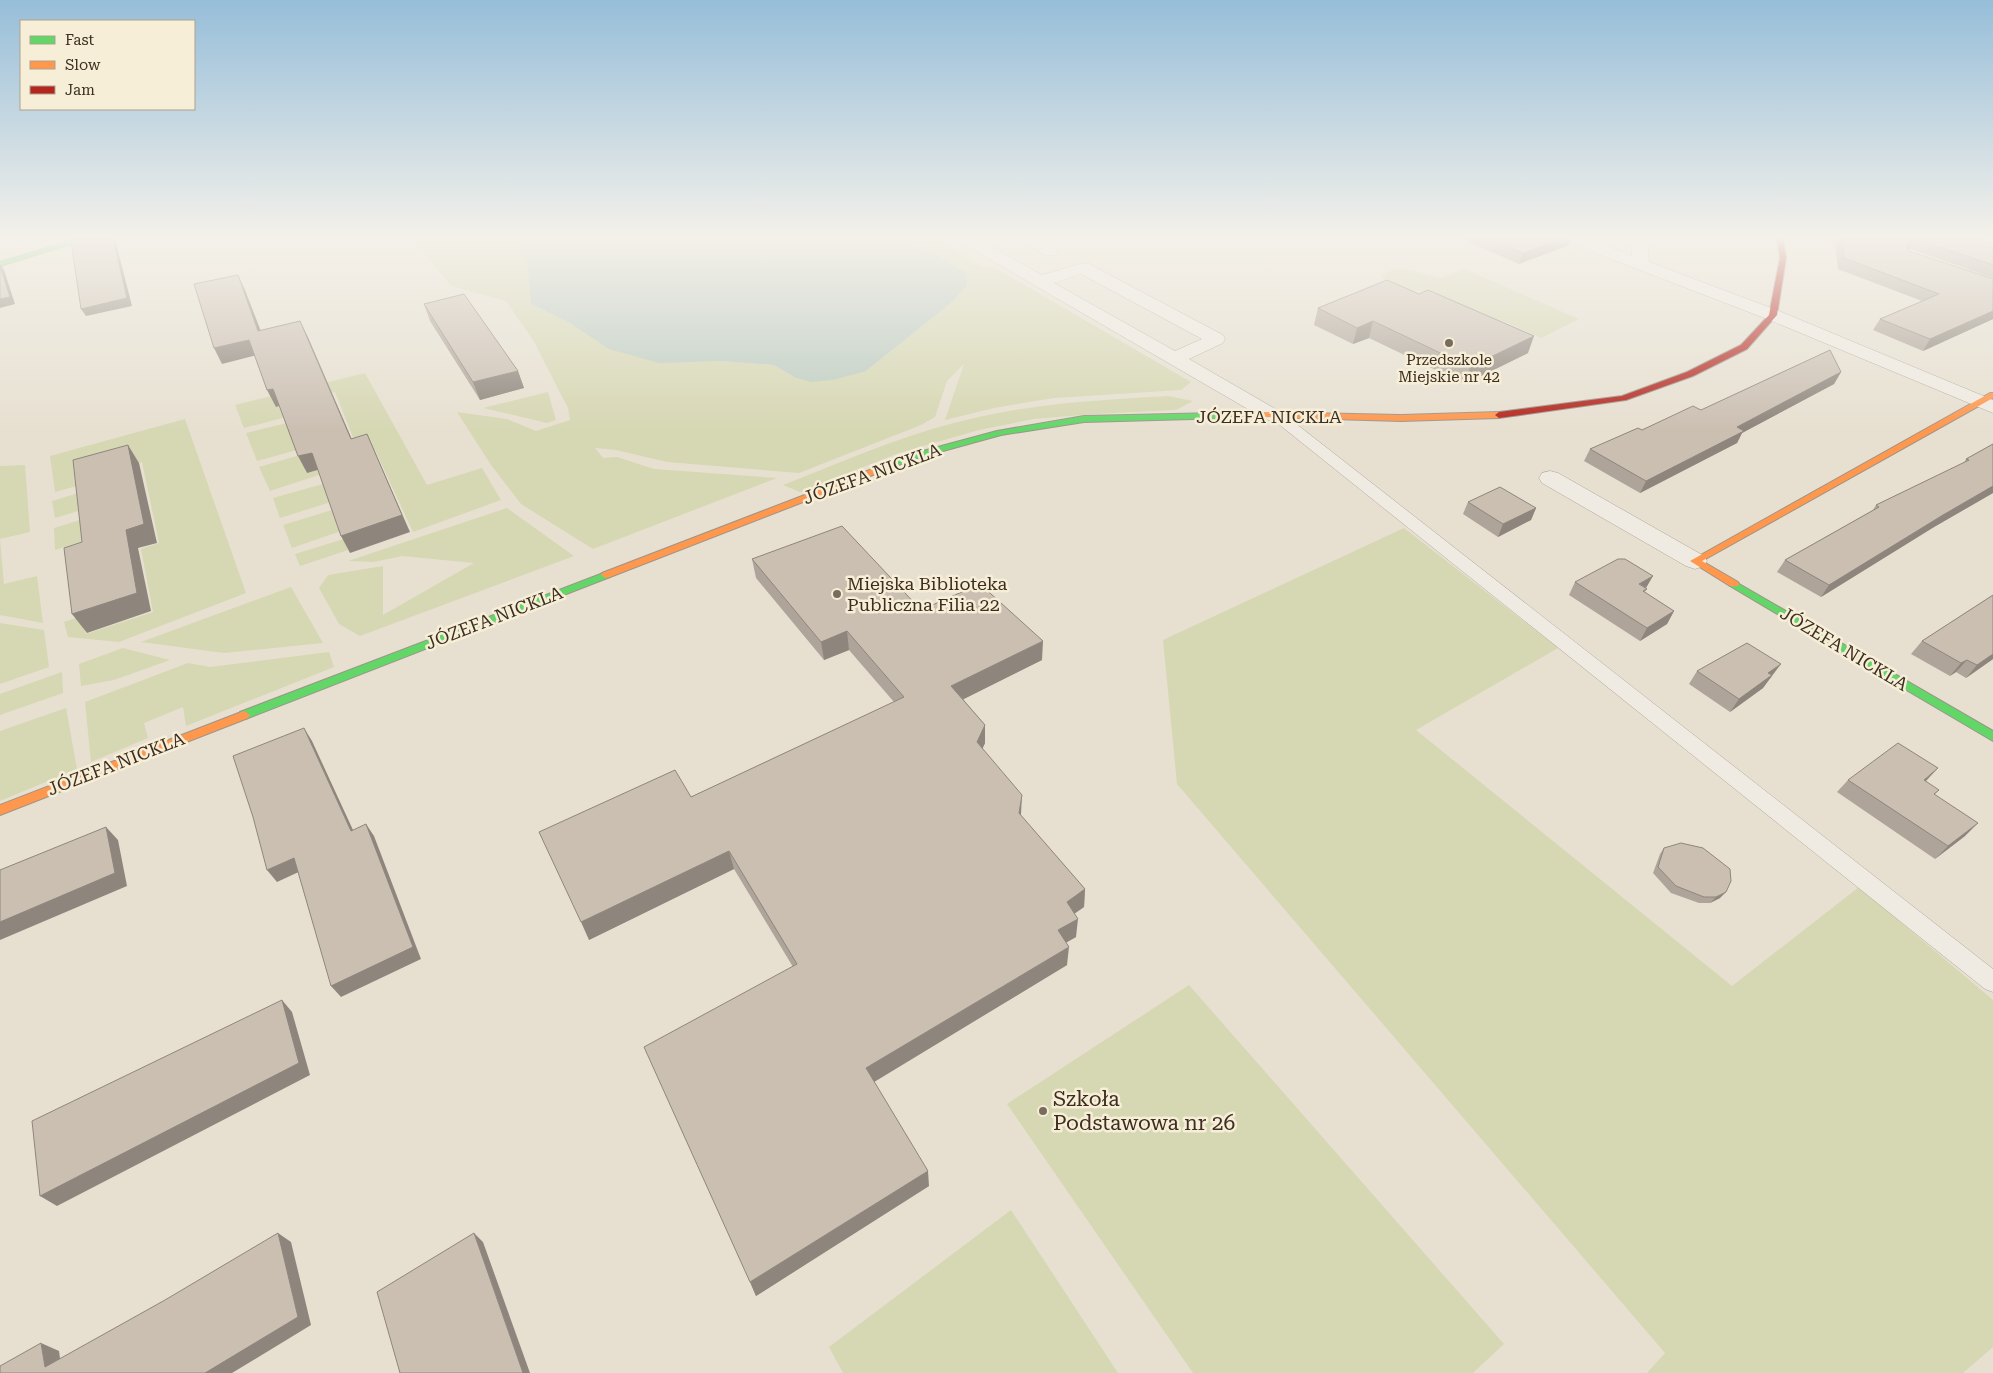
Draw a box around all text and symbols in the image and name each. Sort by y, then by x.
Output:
legend [20,20,195,110]
text: Fast [65,31,95,49]
text: Slow [65,56,101,74]
text: Jam [65,81,95,99]
marker: Przedszkole Miejskie nr 42 [1443,337,1455,349]
place label: Przedszkole Miejskie nr 42 [1398,351,1500,386]
street label: JÓZEFA NICKLA [1196,406,1342,427]
street label: JÓZEFA NICKLA [800,439,944,508]
place label: Miejska Biblioteka Publiczna Filia 22 [847,573,1008,615]
street label: JÓZEFA NICKLA [422,582,566,653]
marker: Miejska Biblioteka Publiczna Filia 22 [831,588,843,600]
street label: JÓZEFA NICKLA [1777,602,1912,695]
street label: JÓZEFA NICKLA [44,728,188,799]
place label: Szkoła Podstawowa nr 26 [1053,1087,1235,1135]
marker: Szkoła Podstawowa nr 26 [1037,1105,1049,1117]

